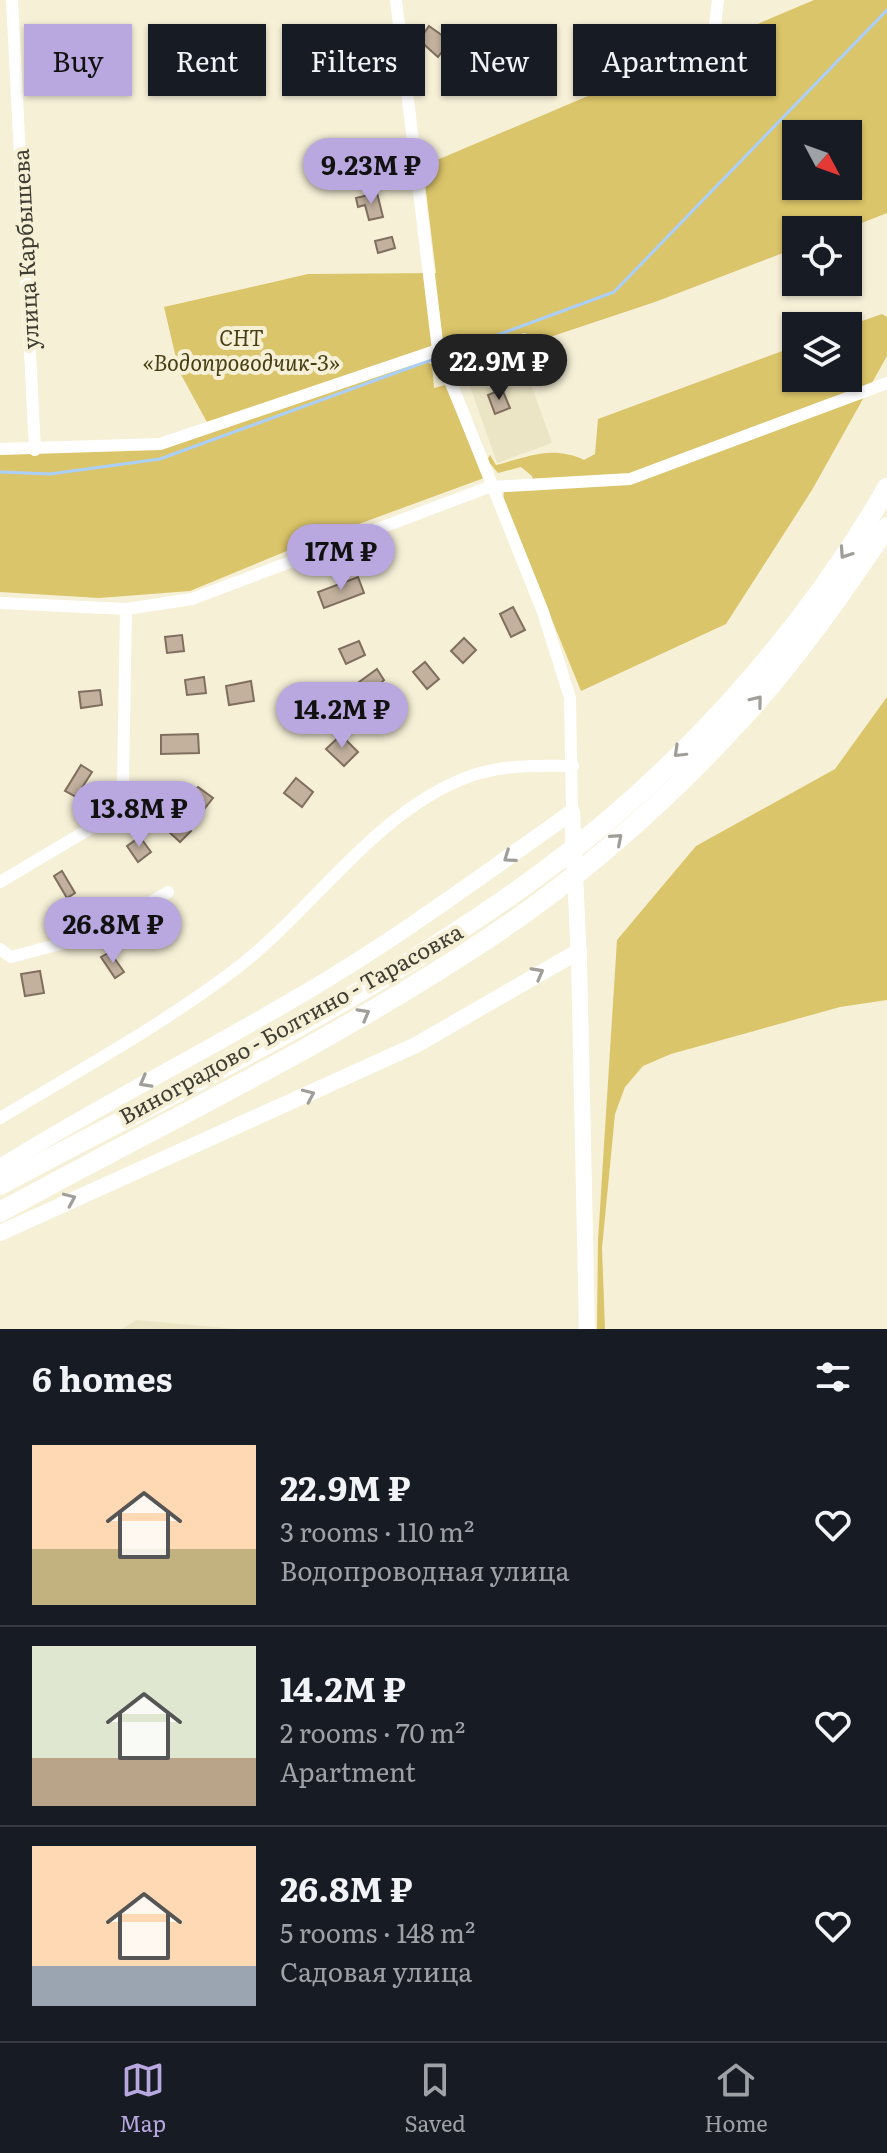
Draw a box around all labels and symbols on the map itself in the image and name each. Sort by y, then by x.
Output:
north arrow [782,120,862,200]
pin: 9.23M ₽ [297,138,445,206]
street label: улица Карбышева [3,148,46,350]
park label: СНТ «Водопроводчик-3» [142,320,340,378]
pin: 22.9M ₽ [425,334,573,402]
pin: 17M ₽ [285,524,397,592]
one-way arrow [839,544,854,559]
pin: 14.2M ₽ [268,682,416,750]
one-way arrow [747,696,762,710]
one-way arrow [674,743,688,758]
pin: 13.8M ₽ [65,781,213,849]
one-way arrow [607,834,622,848]
one-way arrow [503,847,517,862]
pin: 26.8M ₽ [39,897,187,965]
street label: Виноградово - Болтино - Тарасовка [112,914,468,1131]
one-way arrow [530,968,544,983]
one-way arrow [355,1008,369,1024]
one-way arrow [138,1072,153,1087]
one-way arrow [300,1089,315,1105]
one-way arrow [62,1193,77,1209]

